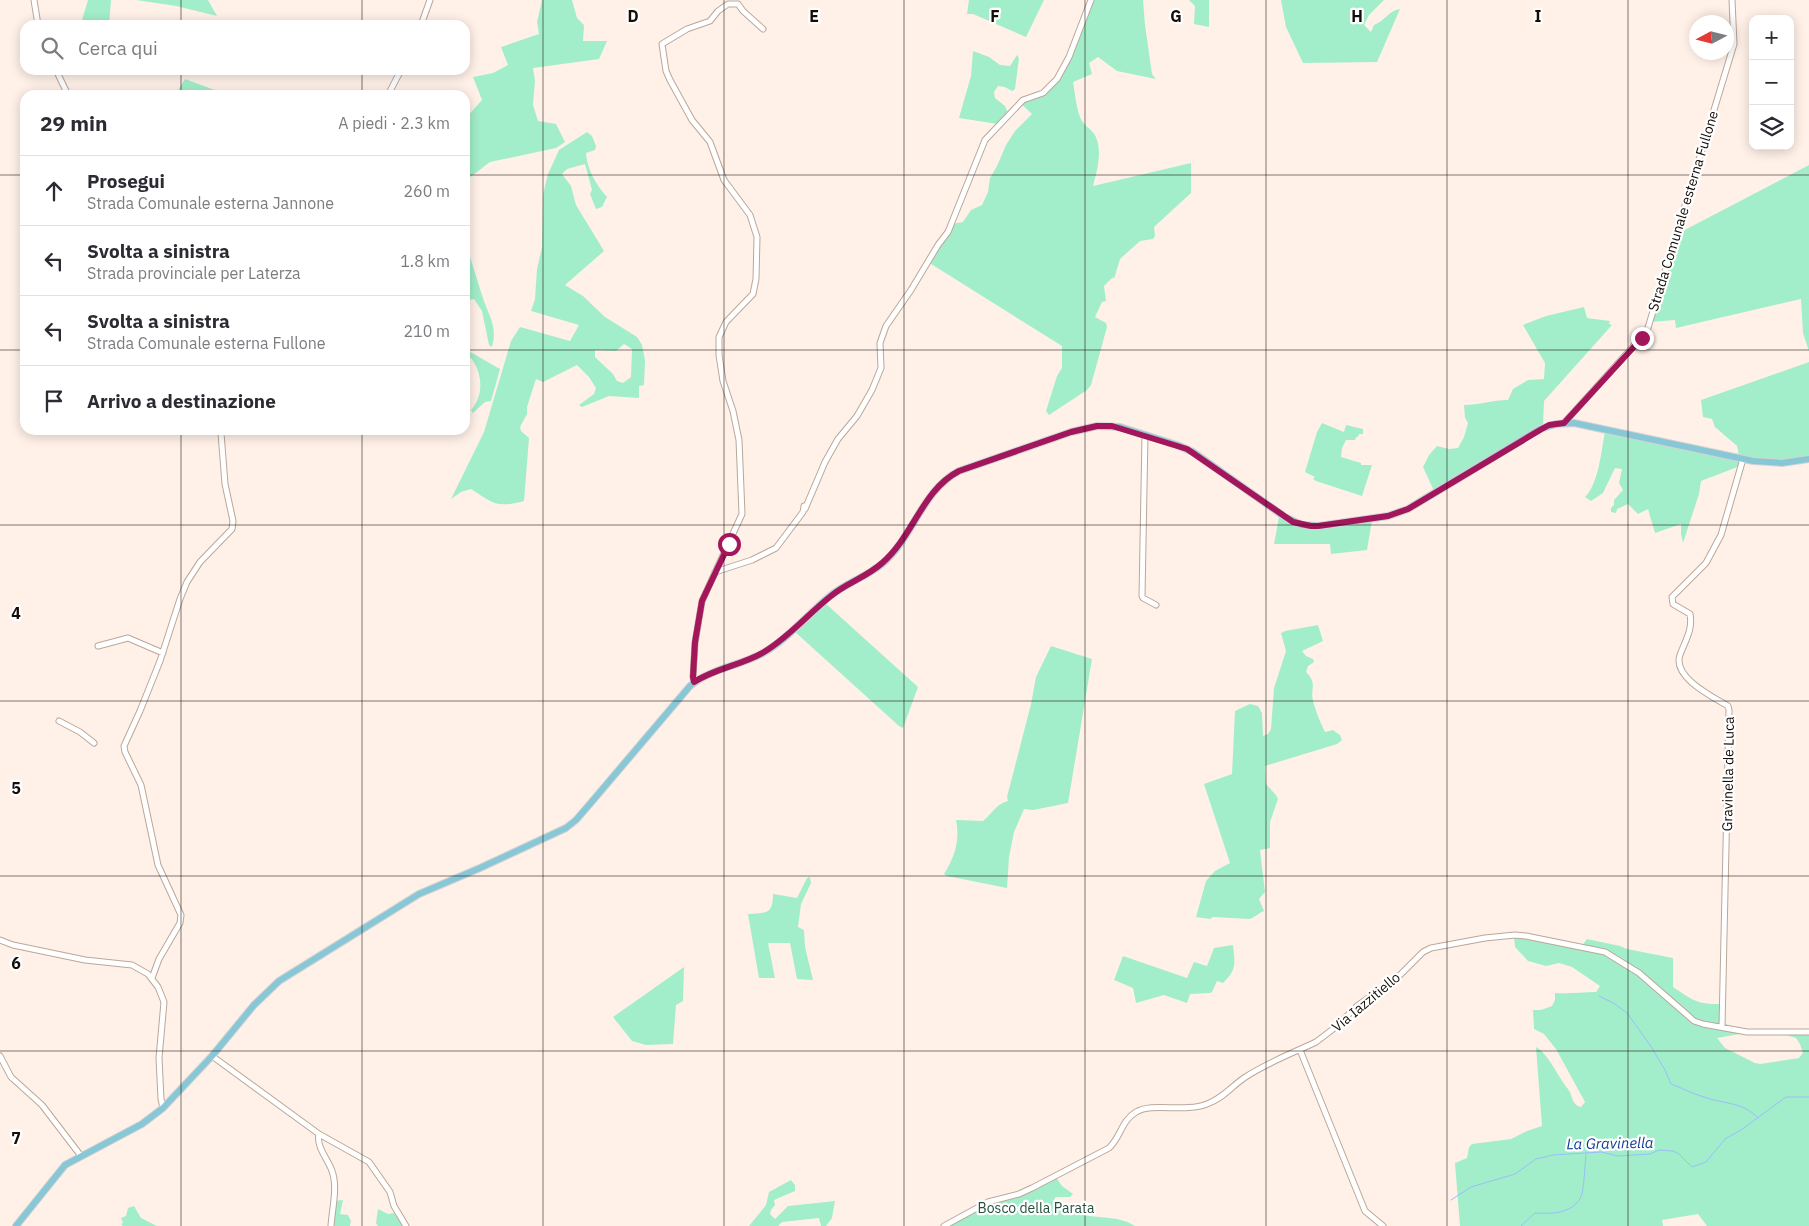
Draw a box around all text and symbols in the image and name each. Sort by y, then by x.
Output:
text: D [627,6,639,26]
text: E [809,6,819,26]
text: F [990,6,1000,26]
text: G [1170,6,1182,26]
text: H [1351,6,1363,26]
text: I [1535,6,1542,26]
north arrow [1689,15,1734,60]
map controls [1749,15,1794,150]
button: + [1749,15,1794,60]
search box [20,20,470,75]
icon: search [38,34,66,62]
text: Cerca qui [78,36,158,60]
button: − [1749,60,1794,105]
button: layers [1749,105,1794,150]
street label: Strada Comunale esterna Fullone [1644,108,1722,313]
text: 29 min [40,109,107,137]
text: A piedi · 2.3 km [338,113,450,133]
text: Prosegui [87,169,165,193]
icon: ahead [40,177,68,205]
text: 260 m [403,181,450,201]
text: Strada Comunale esterna Jannone [87,193,334,213]
text: Svolta a sinistra [87,239,230,263]
icon: left [40,247,68,275]
text: 1.8 km [400,251,450,271]
text: Strada provinciale per Laterza [87,263,301,283]
text: Svolta a sinistra [87,309,230,333]
icon: left [40,317,68,345]
text: 210 m [403,321,450,341]
route end [1631,327,1654,350]
text: Strada Comunale esterna Fullone [87,333,326,353]
icon: arrive [40,387,68,415]
text: Arrivo a destinazione [87,389,276,413]
route start [718,533,741,556]
text: 4 [11,603,21,623]
street label: Gravinella de Luca [1718,716,1738,832]
text: 5 [11,778,21,798]
text: 6 [11,953,21,973]
street label: Via Iazzitiello [1328,968,1404,1036]
text: 7 [11,1128,21,1148]
water label: La Gravinella [1566,1133,1654,1153]
park label: Bosco della Parata [978,1199,1095,1217]

